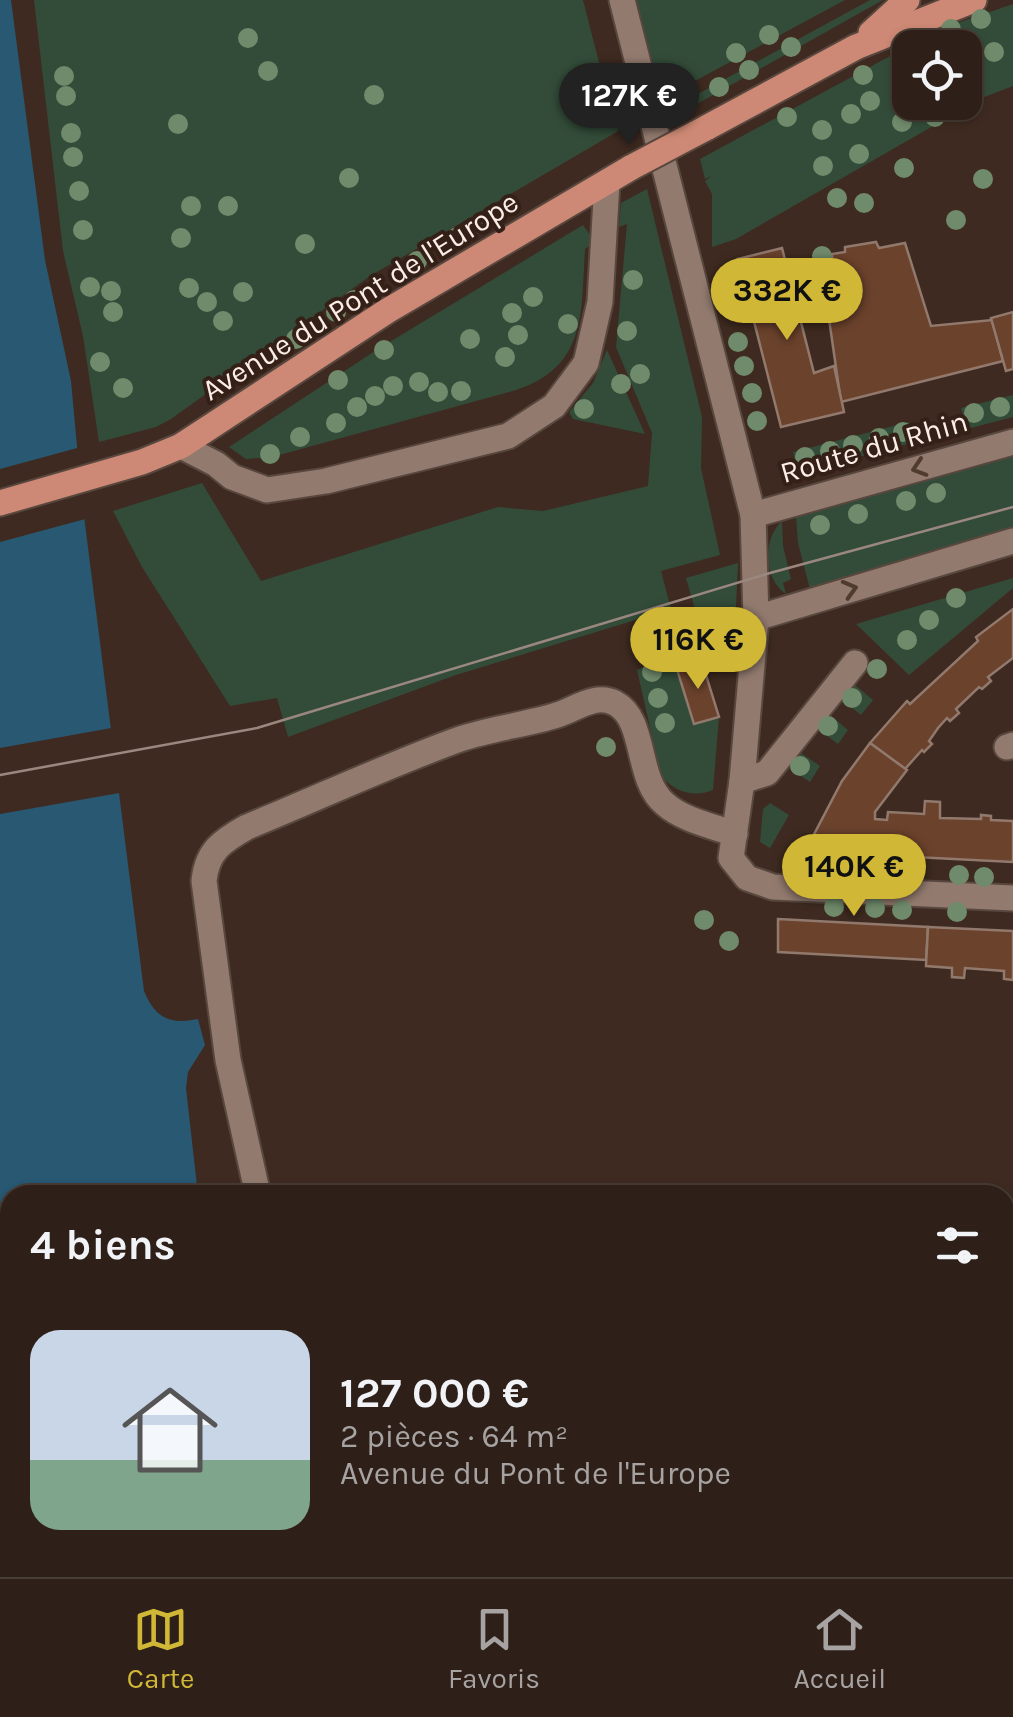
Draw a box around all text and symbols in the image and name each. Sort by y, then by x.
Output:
map controls [892,30,982,120]
button: locate [892,30,982,120]
pin: 127K € [548,63,710,148]
text: 127K € [581,77,677,114]
street label: Avenue du Pont de l'Europe [195,184,525,408]
pin: 332K € [706,258,868,343]
text: 332K € [733,272,841,309]
street label: Route du Rhin [776,403,972,491]
one-way arrow [911,456,928,476]
one-way arrow [840,580,857,601]
pin: 116K € [617,607,779,692]
text: 116K € [652,621,744,658]
pin: 140K € [773,834,935,919]
text: 140K € [804,848,904,885]
icon: filters [930,1218,985,1273]
text: 4 biens [30,1220,176,1270]
text: 127 000 € [340,1368,529,1418]
icon: home [110,1370,230,1490]
text: 2 pièces · 64 m² [340,1418,568,1455]
text: Avenue du Pont de l'Europe [340,1455,731,1492]
tab: Carte [127,1602,194,1695]
tab: Favoris [448,1602,540,1695]
tab: Accueil [794,1602,886,1695]

